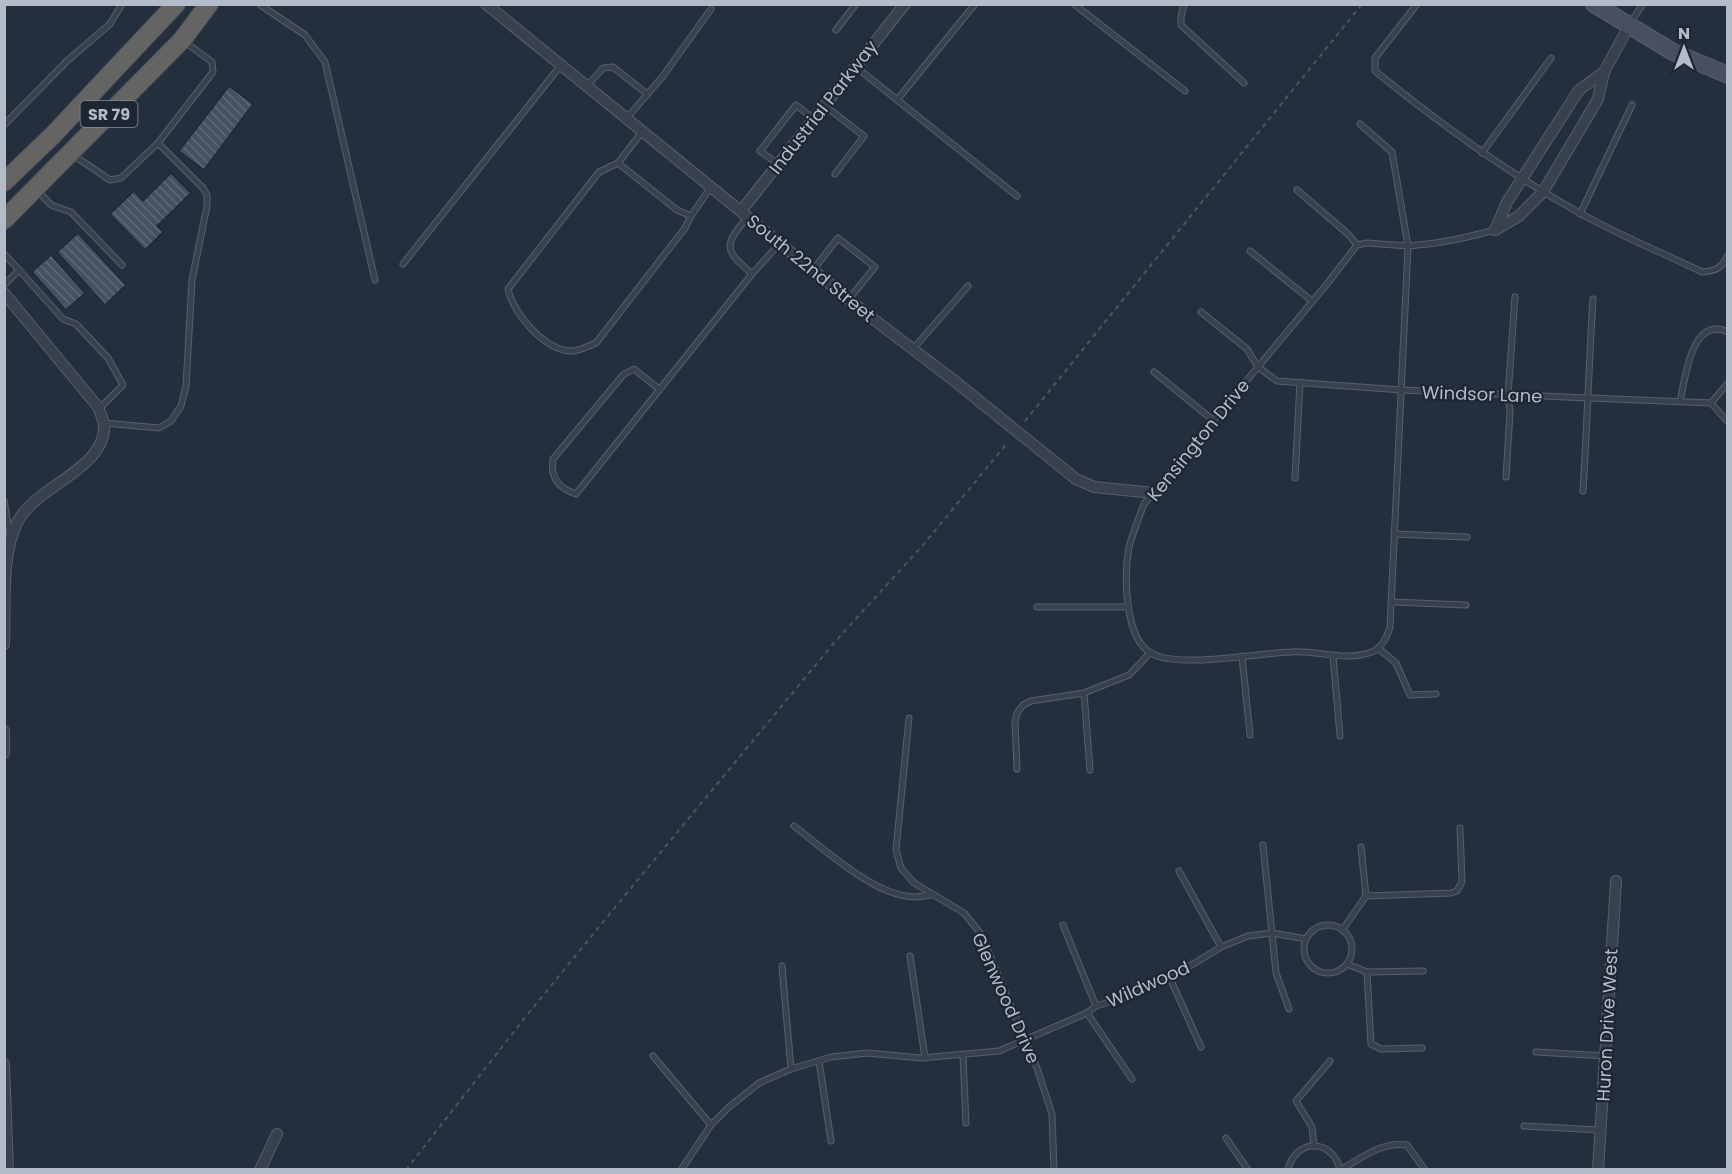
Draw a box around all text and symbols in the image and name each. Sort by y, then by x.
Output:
north arrow [1654,18,1714,78]
text: N [1678,22,1690,45]
street label: Industrial Parkway [763,35,883,179]
road number: SR 79 [80,101,138,127]
street label: South 22nd Street [742,208,880,328]
street label: Kensington Drive [1141,374,1255,506]
street label: Windsor Lane [1421,379,1543,409]
street label: Glenwood Drive [966,929,1046,1067]
street label: Huron Drive West [1591,948,1623,1102]
street label: Wildwood [1102,955,1194,1013]

